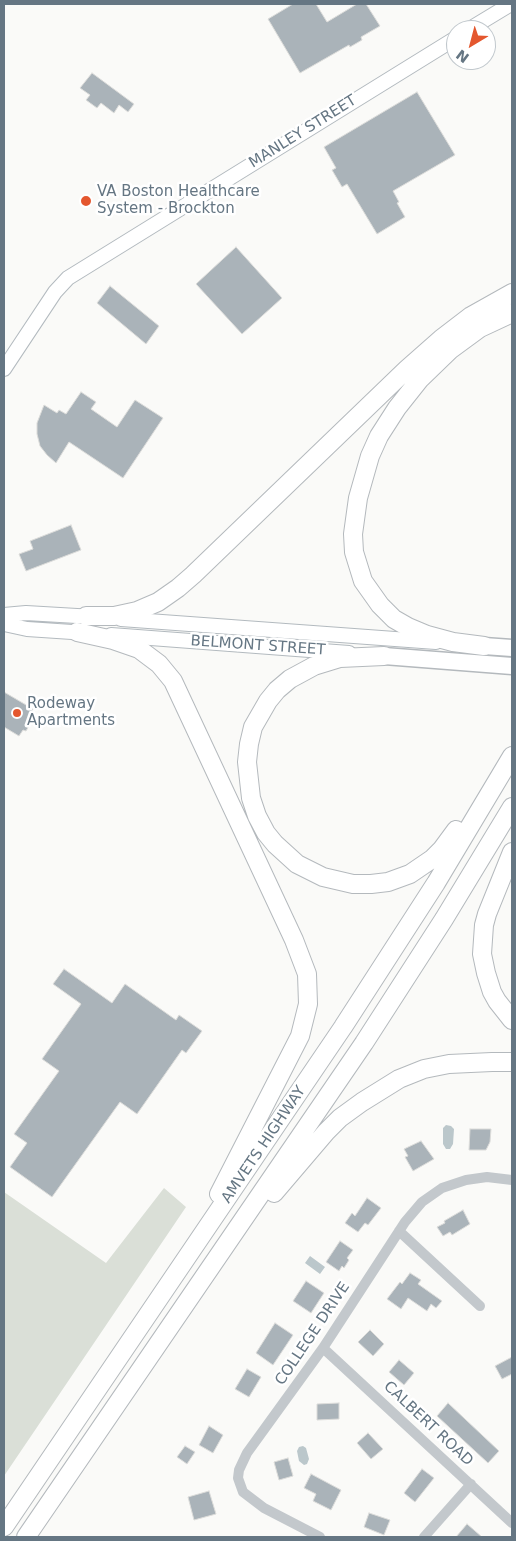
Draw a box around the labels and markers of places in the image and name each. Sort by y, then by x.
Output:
place label: VA Boston Healthcare System - Brockton [97,183,260,218]
marker: VA Boston Healthcare System - Brockton [79,194,93,208]
place label: Rodeway Apartments [27,695,115,730]
marker: Rodeway Apartments [11,707,23,719]

